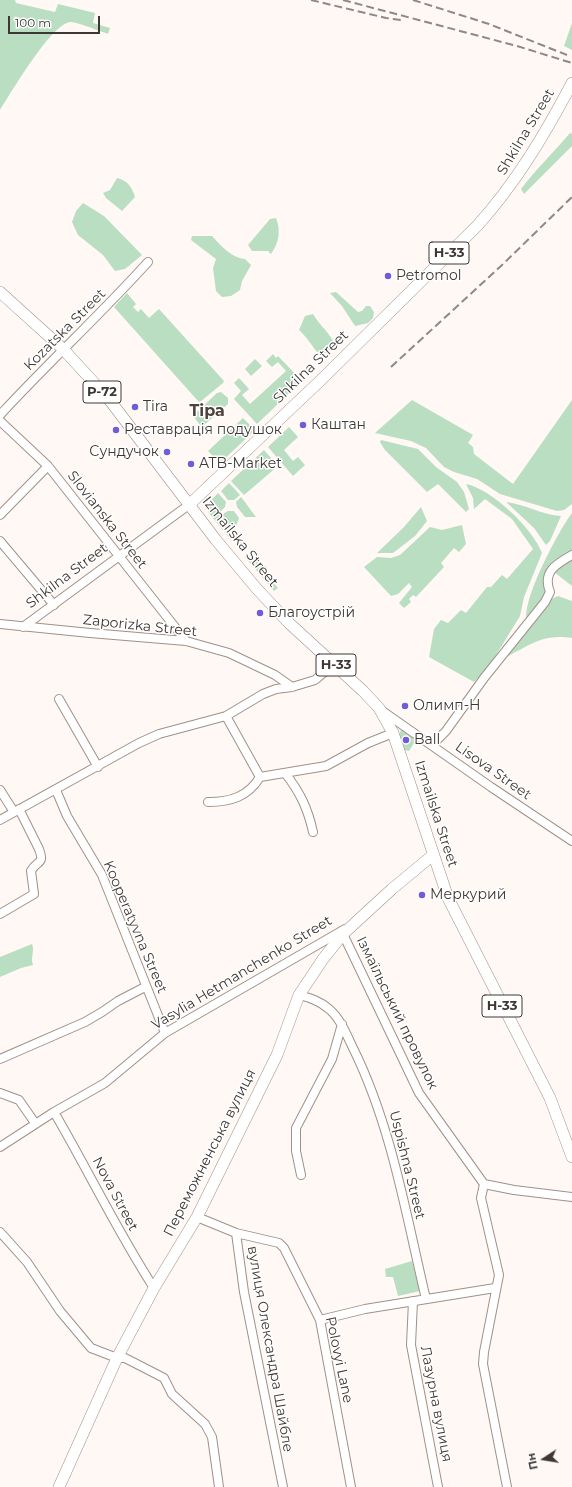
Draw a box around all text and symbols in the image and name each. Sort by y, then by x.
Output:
scale bar [10,8,102,34]
text: 100 m [15,15,51,30]
street label: Shkilna Street [494,86,558,178]
road number: Н-33 [429,242,469,264]
place label: Petromol [396,268,462,284]
marker: Petromol [383,271,393,281]
street label: Kozatska Street [21,286,109,374]
street label: Shkilna Street [270,327,352,407]
road number: Р-72 [83,381,121,403]
place label: Tira [143,399,168,415]
district label: Тіра [189,401,225,421]
marker: Tira [130,402,140,412]
place label: Каштан [311,417,366,433]
marker: Каштан [298,420,308,430]
place label: Реставрація подушок [124,422,282,438]
marker: Реставрація подушок [111,425,121,435]
place label: Сундучок [89,444,159,460]
marker: Сундучок [162,447,172,457]
place label: ATB-Market [199,456,282,472]
marker: ATB-Market [186,459,196,469]
street label: Slovianska Street [64,468,150,572]
street label: Izmailska Street [198,493,282,591]
street label: Shkilna Street [23,540,111,612]
place label: Благоустрій [268,605,355,621]
marker: Благоустрій [255,608,265,618]
street label: Zaporizka Street [82,612,198,640]
road number: Н-33 [316,654,356,676]
place label: Олимп-Н [413,698,481,714]
marker: Олимп-Н [400,701,410,711]
place label: Ball [414,732,440,748]
marker: Ball [401,735,411,745]
street label: Lisova Street [452,739,534,803]
street label: Izmailska Street [411,758,461,870]
street label: Kooperatyvna Street [99,858,171,996]
place label: Меркурий [430,887,506,903]
marker: Меркурий [417,890,427,900]
street label: Vasylia Hetmanchenko Street [149,912,335,1034]
street label: Ізмаїльський провулок [353,934,441,1092]
road number: Н-33 [482,995,522,1017]
street label: Переможненська вулиця [160,1067,260,1239]
street label: Uspishna Street [385,1109,429,1221]
street label: Nova Street [88,1154,142,1234]
street label: вулиця Олександра Шайбле [244,1245,296,1453]
street label: Polovyi Lane [322,1315,356,1405]
street label: Лазурна вулиця [417,1345,455,1463]
north arrow [524,1439,564,1479]
text: Пн [524,1452,541,1471]

